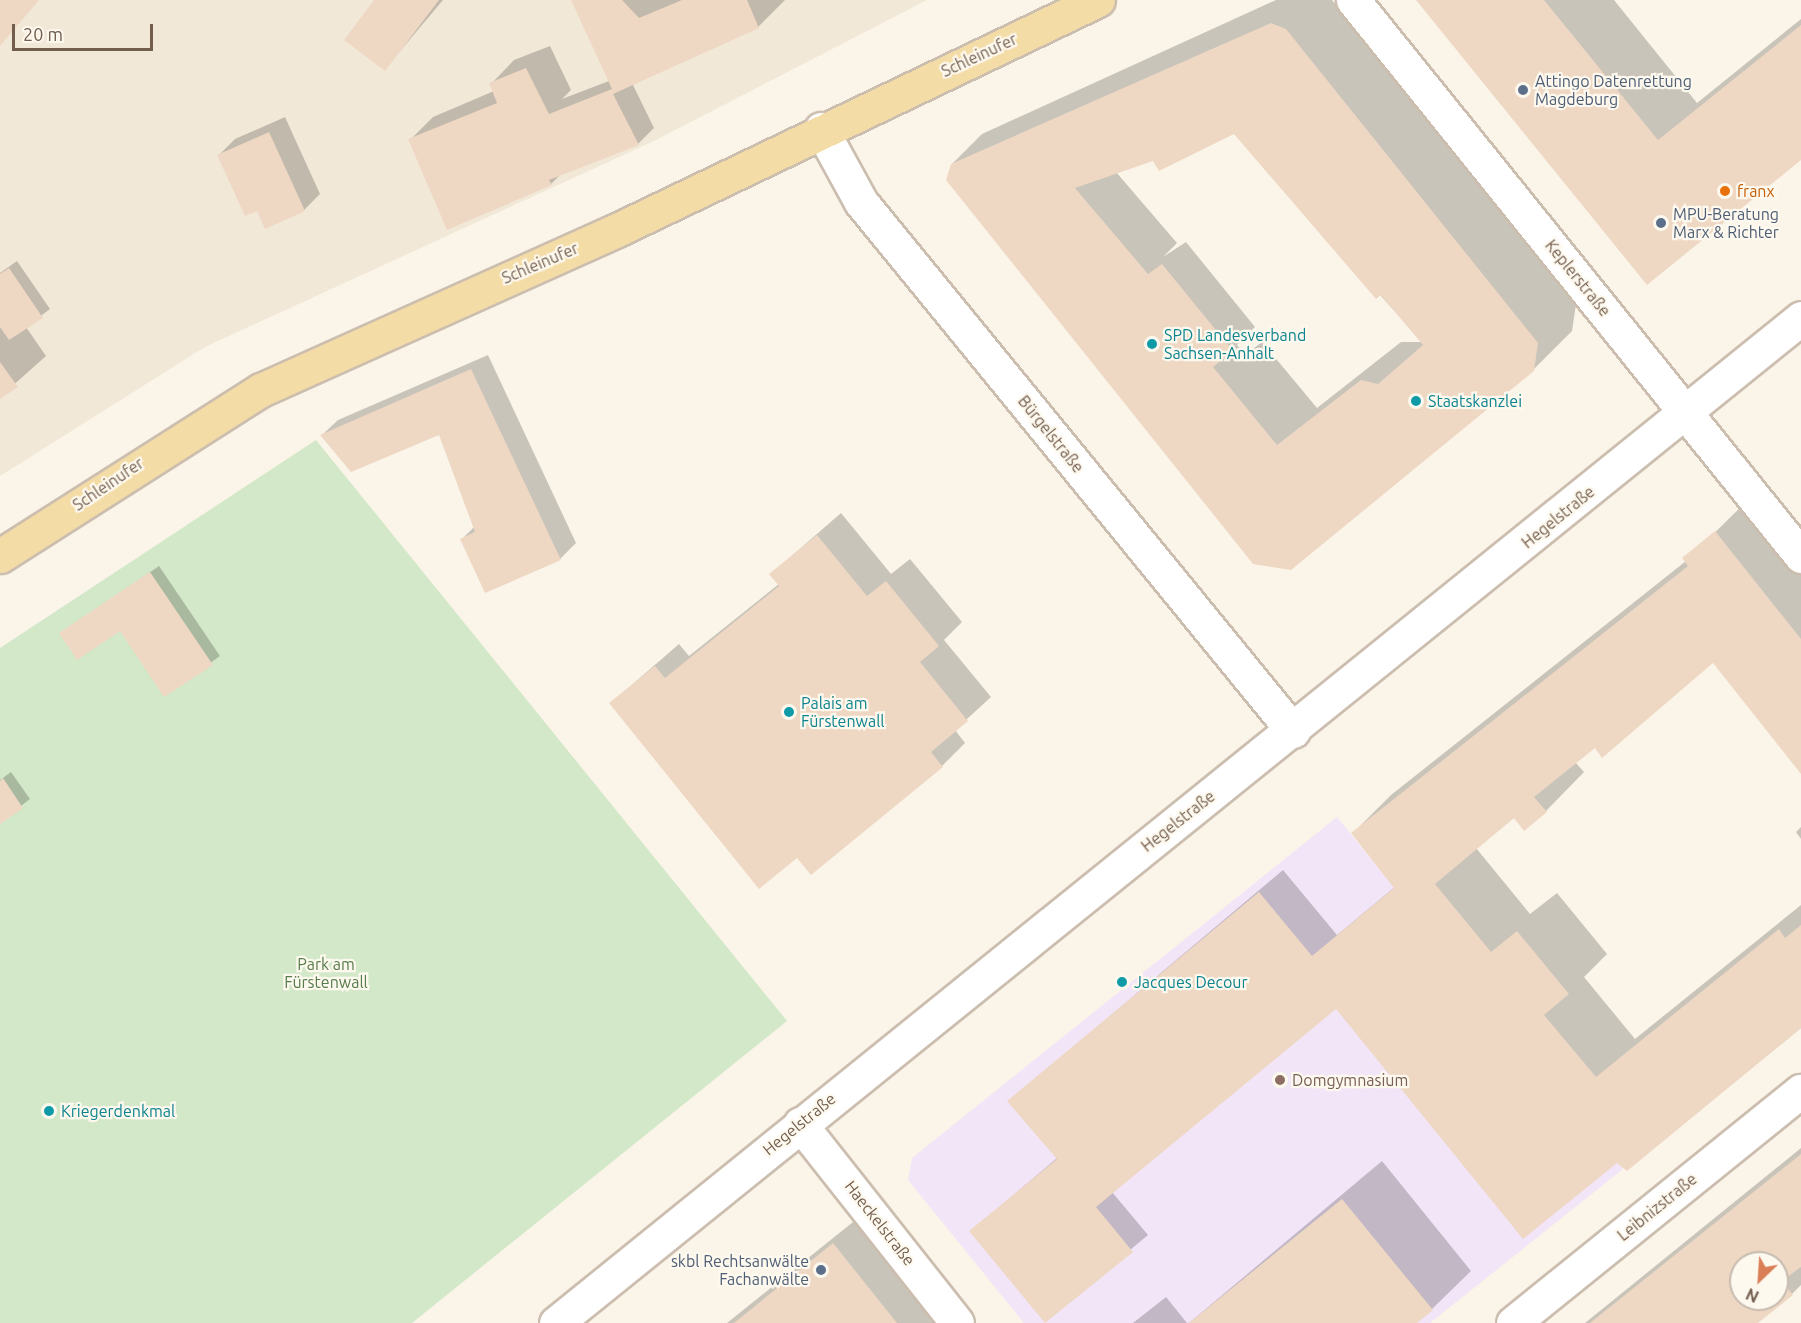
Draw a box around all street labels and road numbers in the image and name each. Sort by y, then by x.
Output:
street label: Schleinufer [938,29,1020,81]
street label: Keplerstraße [1541,236,1615,320]
street label: Schleinufer [499,238,581,288]
street label: Bürgelstraße [1014,392,1088,476]
street label: Schleinufer [69,453,147,515]
street label: Hegelstraße [1518,482,1598,552]
street label: Hegelstraße [1137,786,1219,856]
street label: Hegelstraße [759,1089,839,1159]
street label: Leibnizstraße [1613,1169,1701,1245]
street label: Haeckelstraße [841,1177,919,1269]

